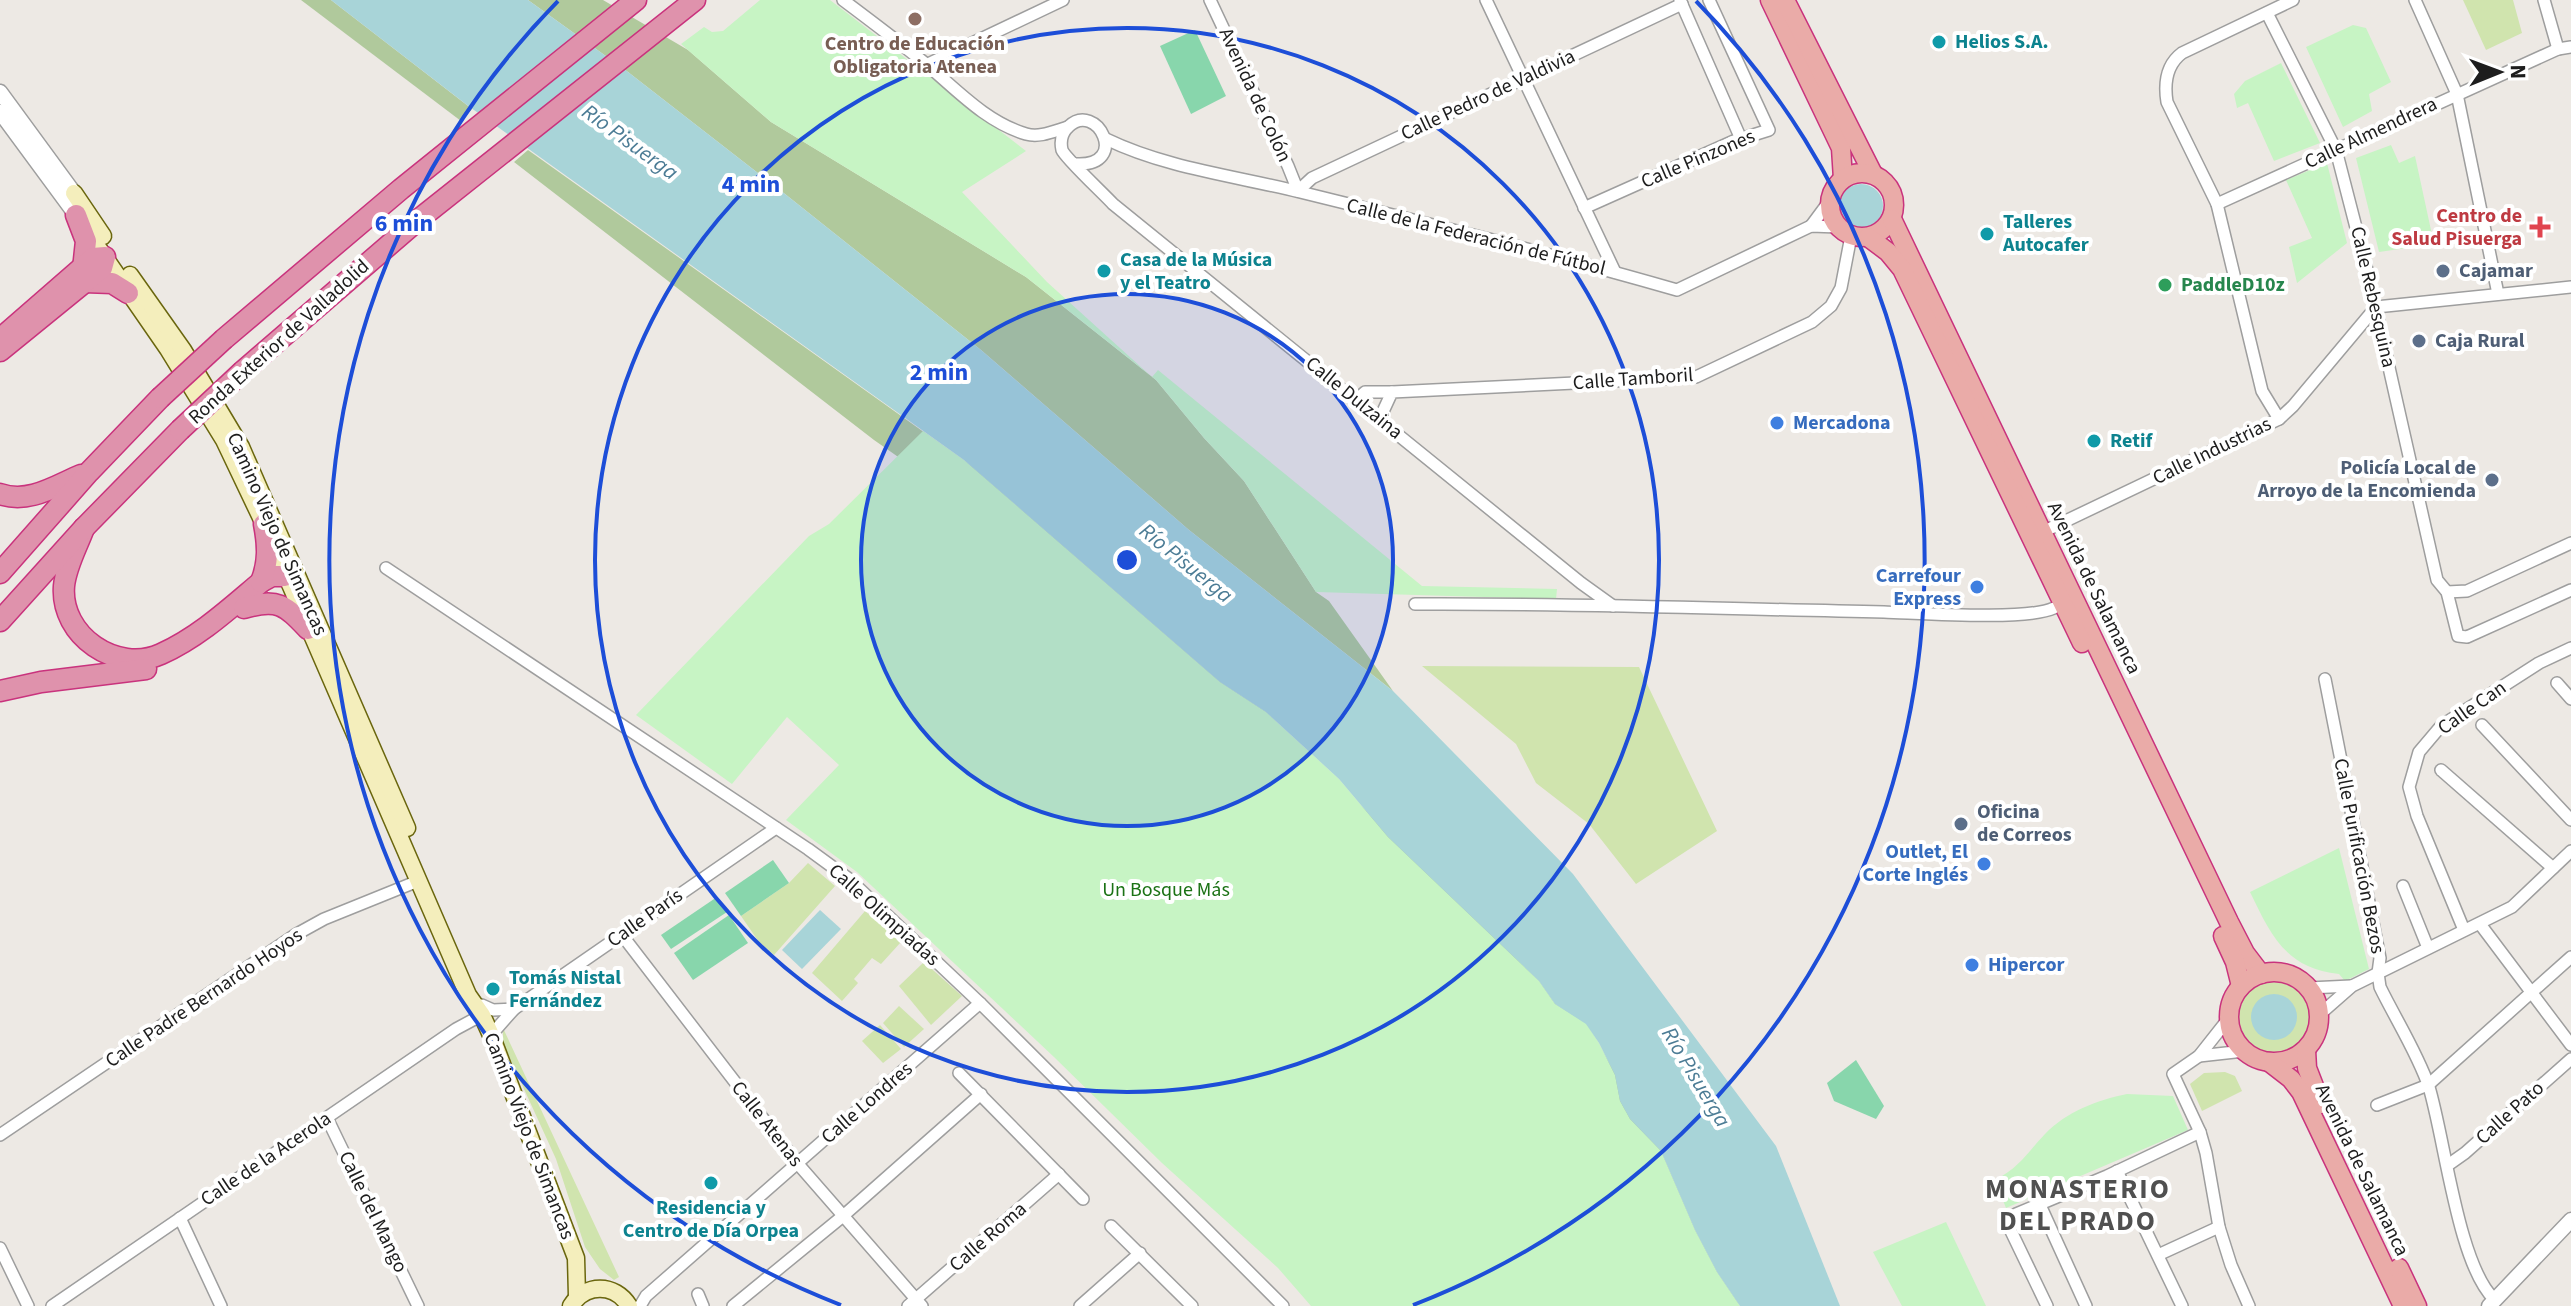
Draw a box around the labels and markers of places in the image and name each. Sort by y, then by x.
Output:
marker: Centro de Educación Obligatoria Atenea [906,10,924,28]
place label: Helios S.A. [1955,28,2049,56]
place label: Centro de Educación Obligatoria Atenea [825,30,1005,81]
marker: Helios S.A. [1930,33,1948,51]
place label: Centro de Salud Pisuerga [2391,202,2522,253]
place label: Talleres Autocafer [2002,208,2089,259]
marker: Centro de Salud Pisuerga [2529,216,2551,238]
marker: Talleres Autocafer [1978,225,1996,243]
place label: Casa de la Música y el Teatro [1120,246,1272,297]
place label: Cajamar [2459,257,2533,285]
marker: Casa de la Música y el Teatro [1095,262,1113,280]
marker: Cajamar [2434,262,2452,280]
place label: PaddleD10z [2181,271,2285,299]
marker: PaddleD10z [2156,276,2174,294]
place label: Caja Rural [2435,327,2525,355]
marker: Caja Rural [2410,332,2428,350]
place label: Mercadona [1793,409,1891,437]
marker: Mercadona [1768,414,1786,432]
place label: Retif [2110,427,2153,455]
marker: Retif [2085,432,2103,450]
place label: Policía Local de Arroyo de la Encomienda [2257,454,2476,505]
marker: Policía Local de Arroyo de la Encomienda [2483,471,2501,489]
centre of rings [1113,546,1141,574]
place label: Carrefour Express [1876,562,1961,613]
marker: Carrefour Express [1968,578,1986,596]
place label: Oficina de Correos [1977,798,2072,849]
marker: Oficina de Correos [1952,815,1970,833]
place label: Outlet, El Corte Inglés [1863,838,1968,889]
marker: Outlet, El Corte Inglés [1975,855,1993,873]
place label: Hipercor [1988,951,2064,979]
marker: Hipercor [1963,956,1981,974]
place label: Tomás Nistal Fernández [509,964,621,1015]
marker: Tomás Nistal Fernández [484,980,502,998]
marker: Residencia y Centro de Día Orpea [702,1174,720,1192]
place label: Residencia y Centro de Día Orpea [623,1194,799,1245]

